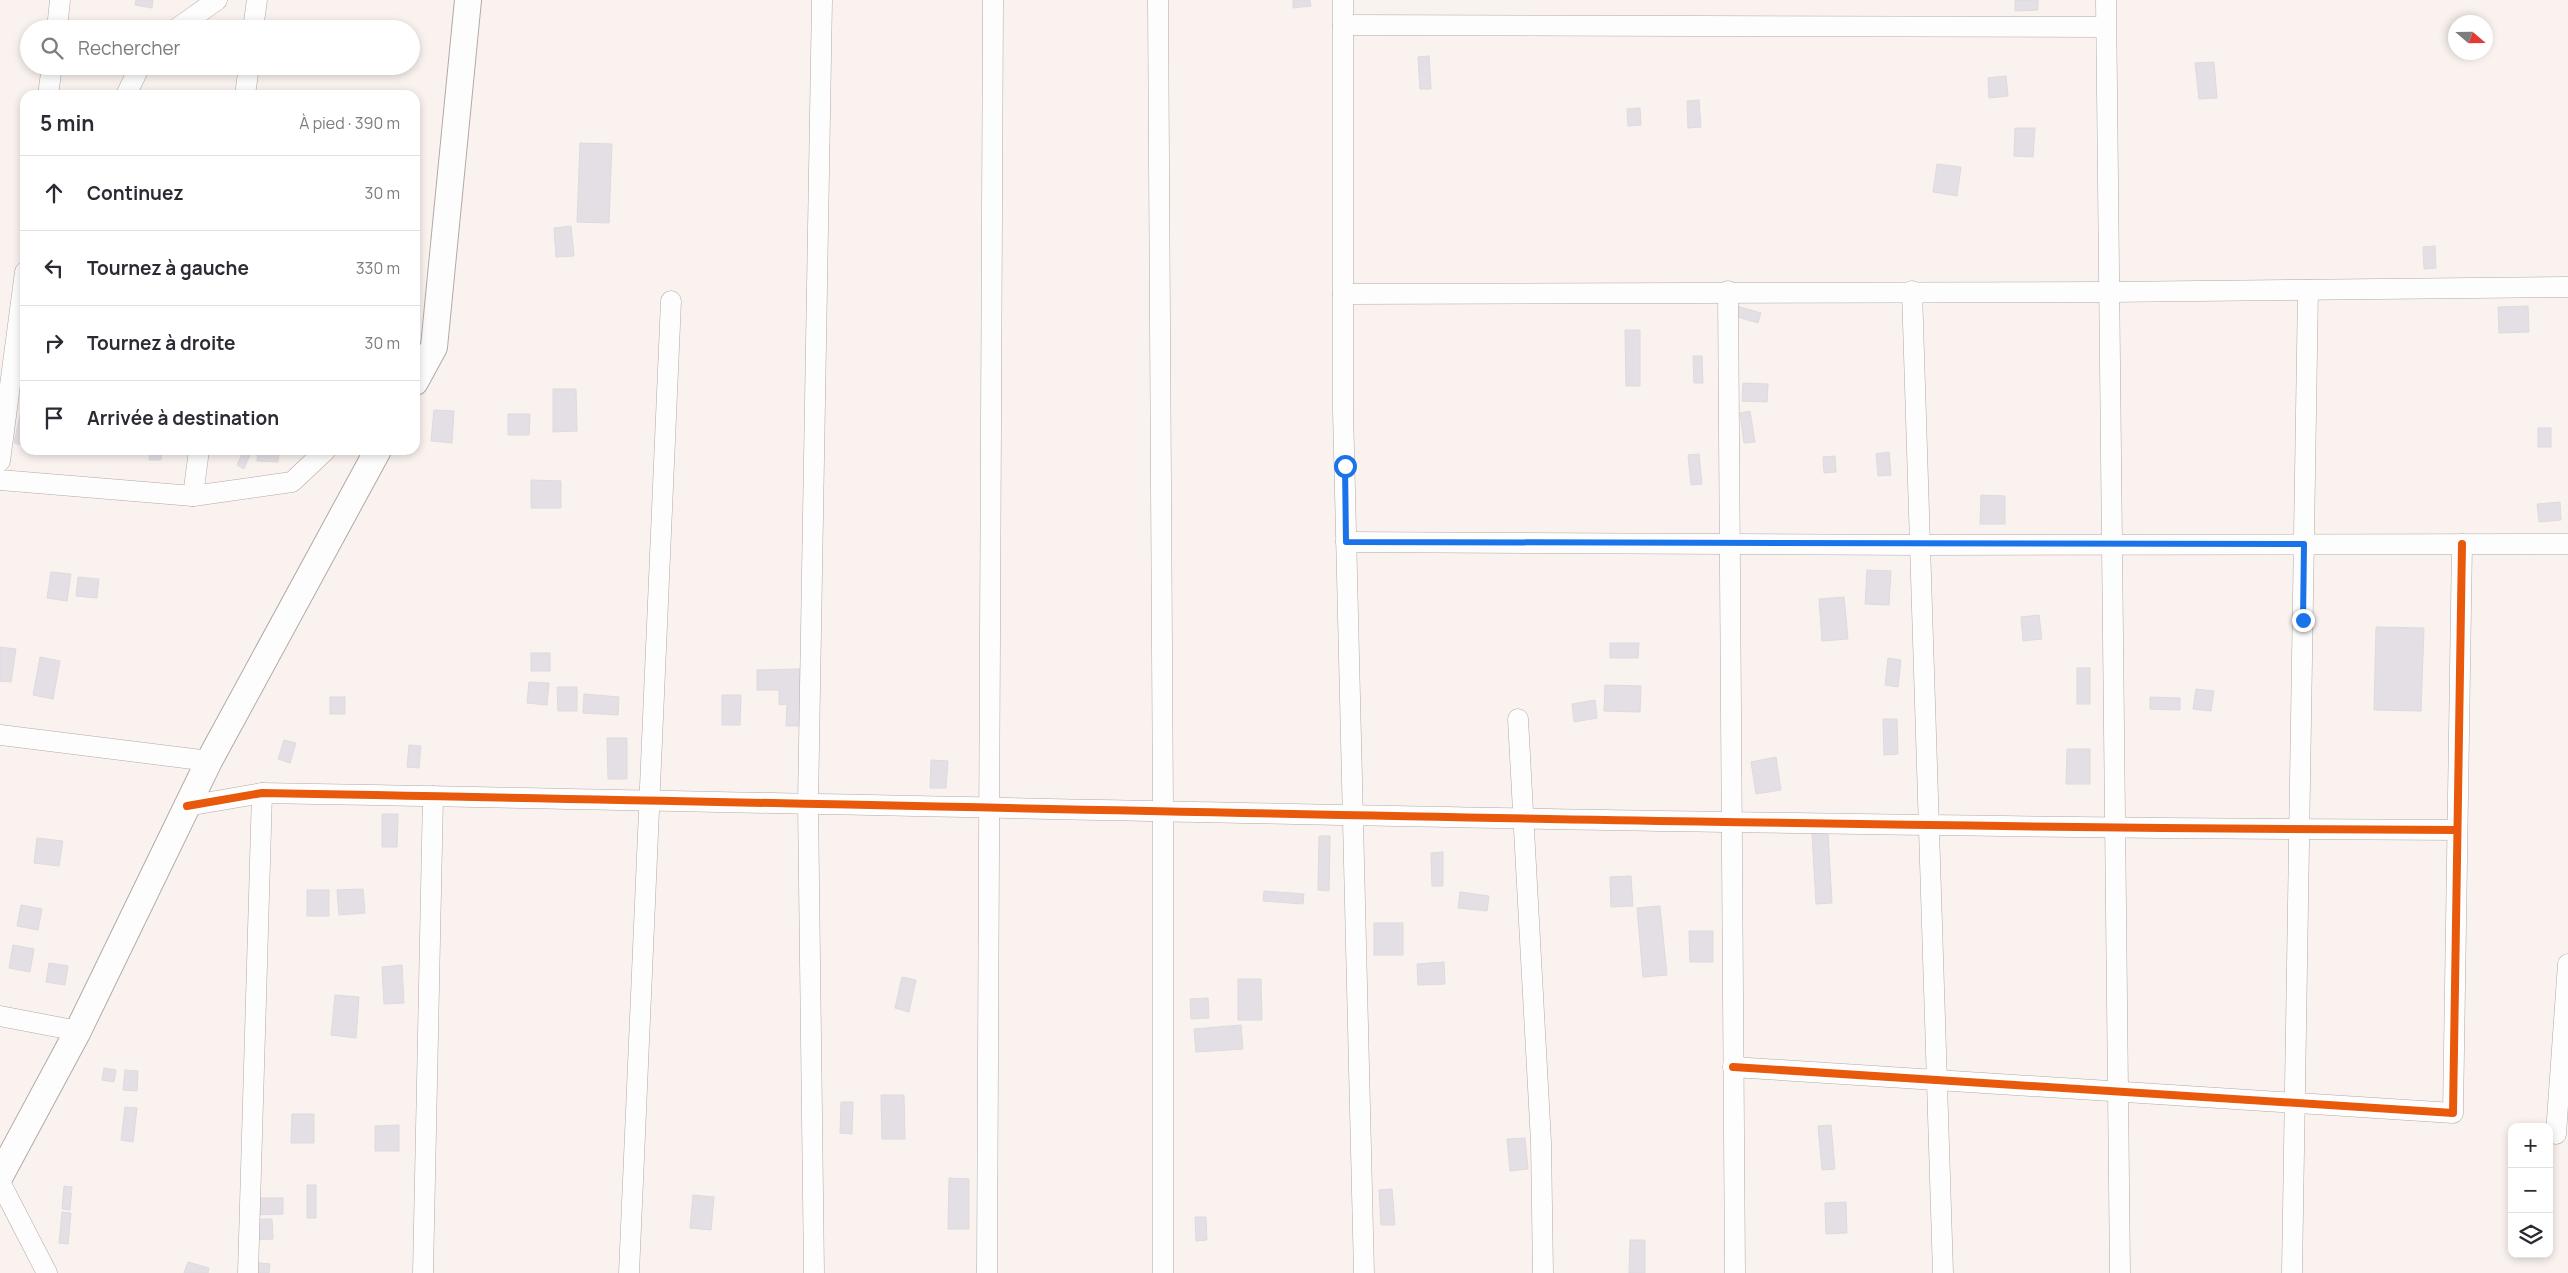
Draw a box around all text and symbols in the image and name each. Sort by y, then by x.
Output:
north arrow [2448,15,2493,60]
search box [20,20,420,75]
icon: search [38,34,66,62]
text: Rechercher [78,35,180,61]
text: 5 min [40,109,94,137]
text: À pied · 390 m [299,112,400,134]
icon: ahead [40,179,68,207]
text: Continuez [87,180,184,206]
text: 30 m [365,182,400,204]
icon: left [40,254,68,282]
text: Tournez à gauche [87,255,249,281]
text: 330 m [356,257,400,279]
icon: right [40,329,68,357]
text: Tournez à droite [87,330,235,356]
text: 30 m [365,332,400,354]
icon: arrive [40,404,68,432]
text: Arrivée à destination [87,405,279,431]
route start [1334,455,1357,478]
route end [2292,609,2315,632]
map controls [2508,1123,2553,1258]
button: + [2508,1123,2553,1168]
button: − [2508,1168,2553,1213]
button: layers [2508,1213,2553,1258]

